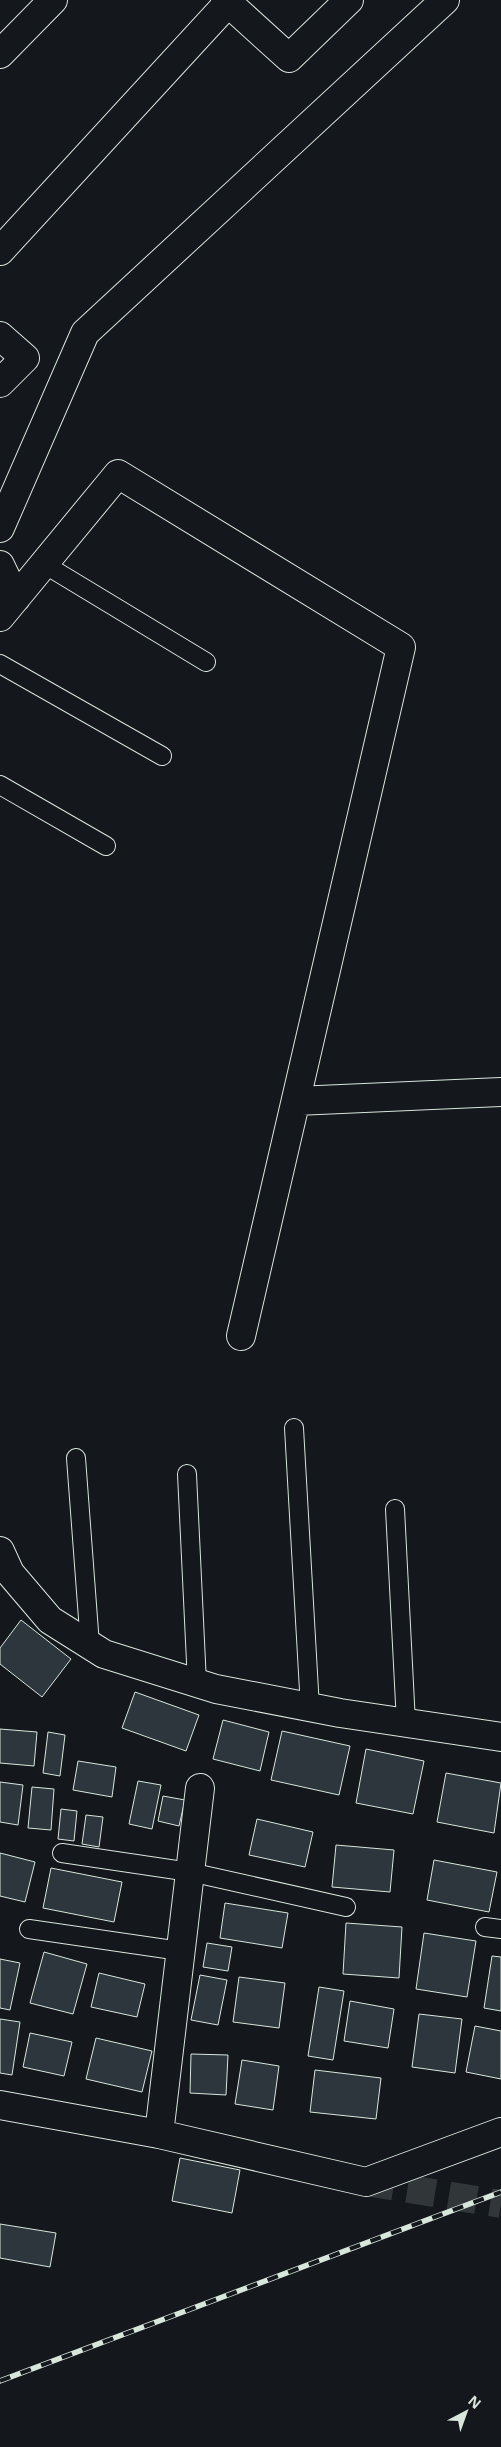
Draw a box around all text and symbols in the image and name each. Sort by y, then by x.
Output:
north arrow [441,2387,491,2437]
text: N [464,2391,485,2413]

